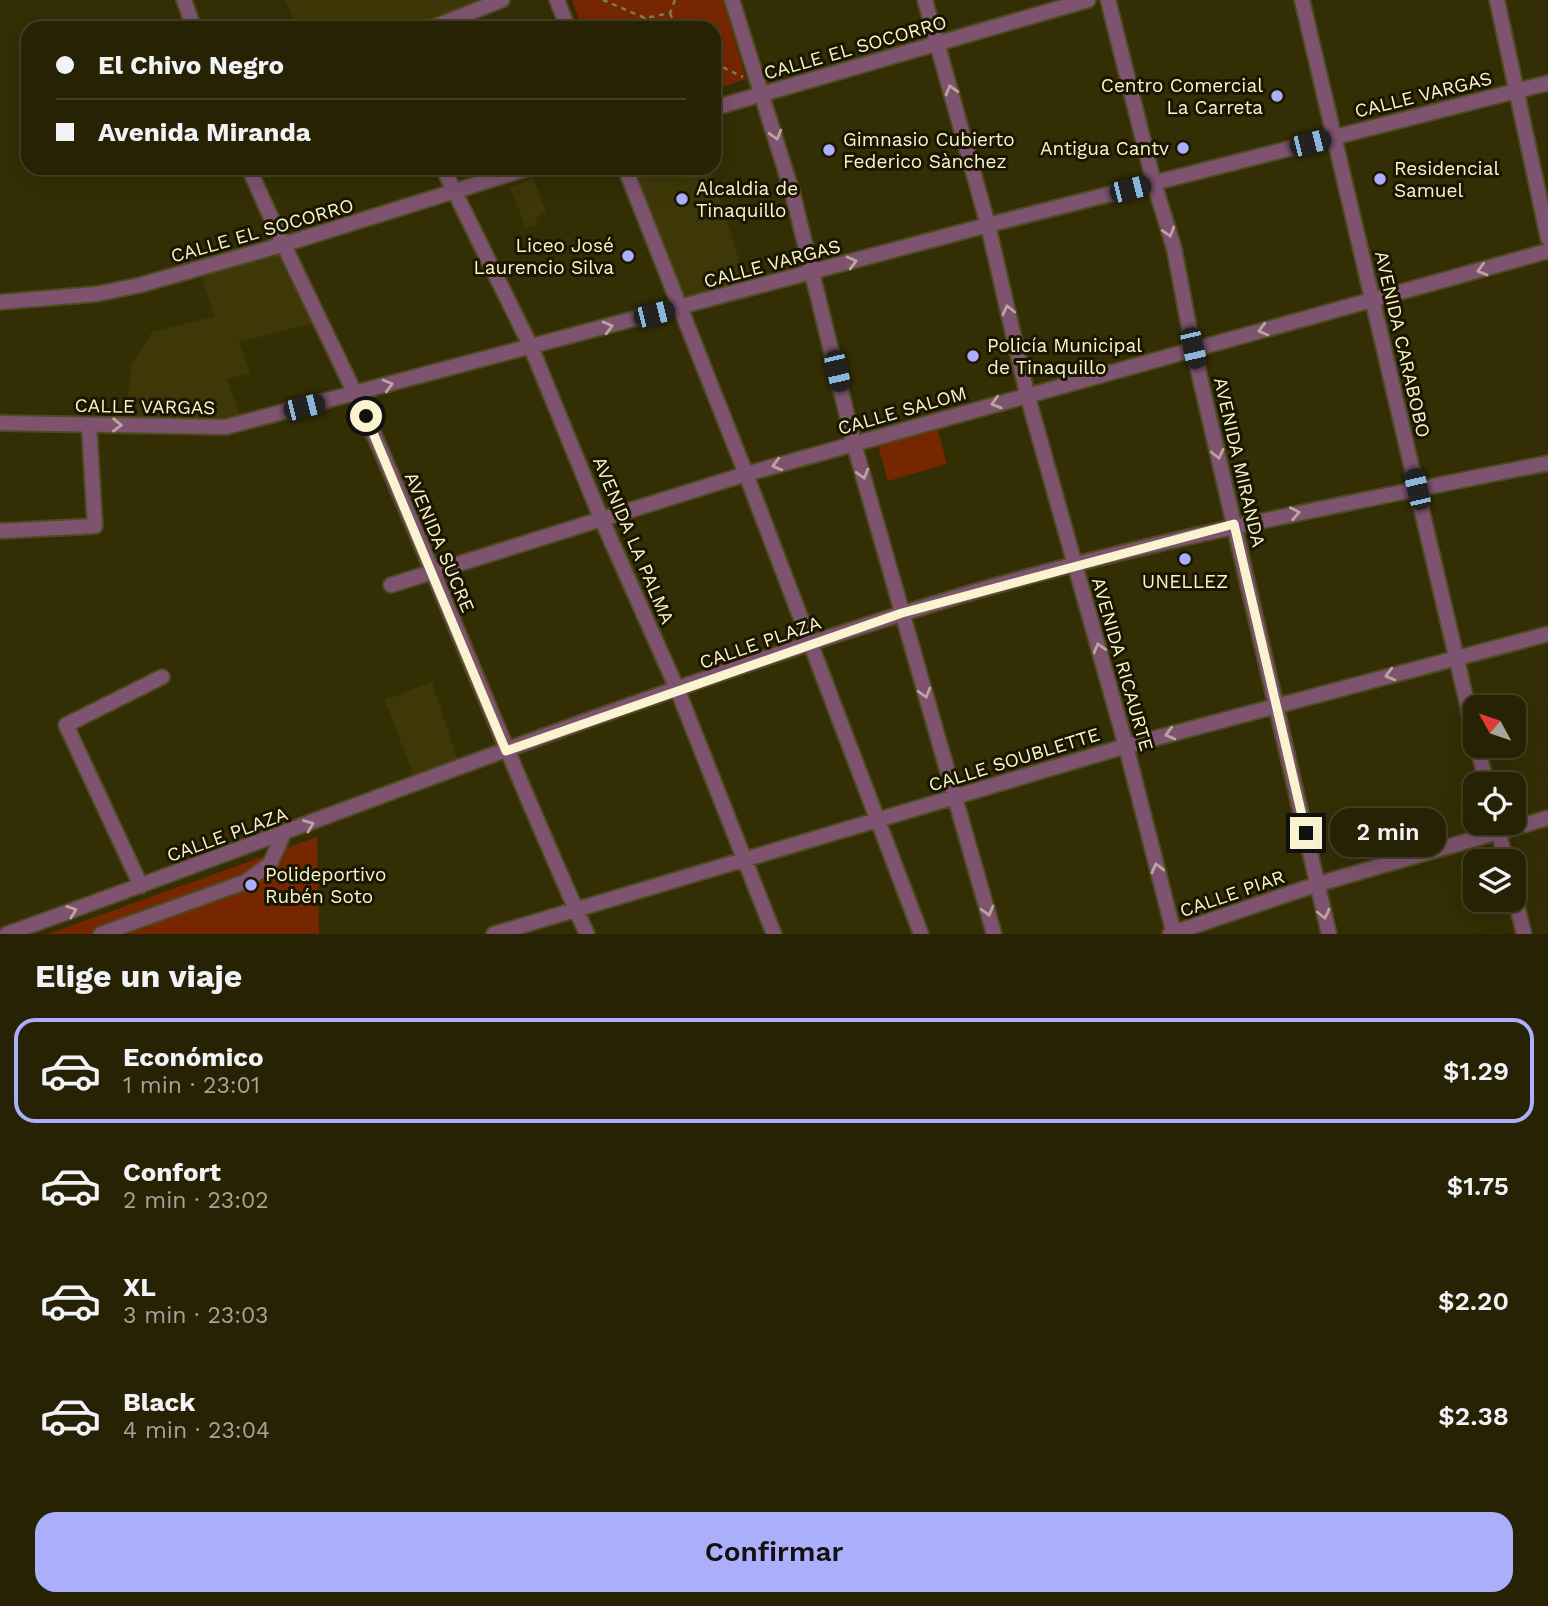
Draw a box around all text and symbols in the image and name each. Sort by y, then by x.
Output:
street label: CALLE EL SOCORRO [761,10,949,85]
text: El Chivo Negro [98,50,284,80]
street label: CALLE VARGAS [1352,66,1494,123]
place label: Centro Comercial La Carreta [1101,74,1263,119]
one-way arrow [945,84,959,96]
marker: Centro Comercial La Carreta [1269,88,1285,104]
text: Avenida Miranda [98,117,311,147]
place label: Gimnasio Cubierto Federico Sànchez [843,128,1015,173]
car [1288,128,1333,158]
one-way arrow [767,129,782,141]
place label: Antigua Cantv [1040,137,1169,160]
marker: Antigua Cantv [1175,140,1191,156]
marker: Gimnasio Cubierto Federico Sànchez [821,142,837,158]
place label: Residencial Samuel [1394,157,1499,202]
marker: Residencial Samuel [1372,171,1388,187]
car [1108,174,1153,204]
place label: Alcaldia de Tinaquillo [696,177,798,222]
marker: Alcaldia de Tinaquillo [674,191,690,207]
street label: CALLE EL SOCORRO [168,193,356,268]
one-way arrow [1160,226,1175,238]
place label: Liceo José Laurencio Silva [473,234,614,279]
street label: CALLE VARGAS [701,234,843,293]
marker: Liceo José Laurencio Silva [620,248,636,264]
street label: AVENIDA CARABOBO [1370,249,1435,440]
one-way arrow [846,256,858,271]
one-way arrow [1476,261,1488,276]
car [632,299,677,329]
one-way arrow [1002,304,1016,316]
one-way arrow [602,320,614,335]
one-way arrow [1257,322,1269,336]
car [1179,325,1208,371]
place label: Policía Municipal de Tinaquillo [987,334,1142,379]
car [823,348,852,394]
marker: Policía Municipal de Tinaquillo [965,348,981,364]
street label: AVENIDA MIRANDA [1209,375,1270,550]
one-way arrow [382,379,394,393]
street label: CALLE SALOM [835,381,969,440]
car [282,392,327,422]
street label: CALLE VARGAS [74,394,216,419]
one-way arrow [991,395,1003,410]
route start [350,400,382,432]
one-way arrow [112,417,123,433]
one-way arrow [1209,448,1224,460]
street label: AVENIDA LA PALMA [588,453,679,628]
one-way arrow [772,457,784,472]
car [1403,466,1432,512]
street label: AVENIDA SUCRE [400,468,480,616]
one-way arrow [855,468,869,480]
one-way arrow [1289,506,1301,521]
marker: UNELLEZ [1177,551,1193,567]
place label: UNELLEZ [1142,570,1228,593]
street label: AVENIDA RICAURTE [1087,575,1158,754]
street label: CALLE PLAZA [696,611,824,674]
one-way arrow [1092,642,1107,654]
one-way arrow [1384,667,1396,682]
one-way arrow [917,686,932,698]
north arrow [1463,695,1526,758]
map controls [1463,695,1526,912]
street label: CALLE SOUBLETTE [926,723,1102,796]
one-way arrow [1164,726,1176,740]
button: locate [1463,772,1526,835]
street label: CALLE PLAZA [164,802,291,867]
callout: 2 min [1330,808,1446,858]
route end [1290,817,1322,849]
one-way arrow [302,819,314,833]
text: 2 min [1356,819,1420,846]
button: layers [1463,849,1526,912]
one-way arrow [1151,862,1165,874]
place label: Polideportivo Rubén Soto [265,863,386,908]
street label: CALLE PIAR [1177,865,1288,922]
marker: Polideportivo Rubén Soto [243,877,259,893]
one-way arrow [65,905,77,919]
one-way arrow [980,905,994,917]
one-way arrow [1316,908,1331,920]
text: Elige un viaje [35,957,242,995]
icon: car [39,1039,102,1102]
text: Económico [123,1042,264,1072]
text: $1.29 [1443,1056,1509,1086]
text: 1 min · 23:01 [123,1072,260,1099]
icon: car [39,1154,102,1217]
text: Confort [123,1157,221,1187]
text: $1.75 [1447,1171,1509,1201]
text: 2 min · 23:02 [123,1187,269,1214]
icon: car [39,1269,102,1332]
text: XL [123,1272,156,1302]
text: $2.20 [1438,1286,1509,1316]
text: 3 min · 23:03 [123,1302,268,1329]
icon: car [39,1384,102,1447]
text: Black [123,1387,195,1417]
text: $2.38 [1438,1401,1509,1431]
text: 4 min · 23:04 [123,1417,270,1444]
button: Confirmar [35,1512,1513,1592]

